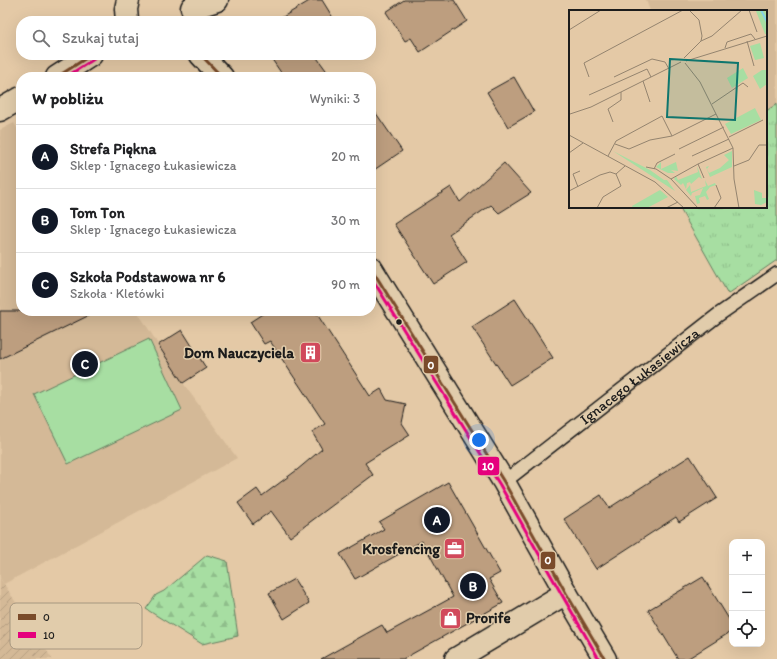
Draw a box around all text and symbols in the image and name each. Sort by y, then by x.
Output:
inset map [569,10,767,208]
search box [16,16,376,60]
icon: search [30,27,52,49]
text: Szukaj tutaj [62,29,139,47]
text: W pobliżu [32,88,103,108]
text: Wyniki: 3 [309,91,360,106]
text: Strefa Piękna [70,140,156,158]
text: A [41,149,49,164]
text: 20 m [331,149,360,164]
text: Sklep · Ignacego Łukasiewicza [70,158,237,173]
text: Tom Ton [70,204,125,222]
text: B [41,213,49,228]
text: 30 m [331,213,360,228]
text: Sklep · Ignacego Łukasiewicza [70,222,237,237]
text: Szkoła Podstawowa nr 6 [70,268,225,286]
text: C [41,277,49,292]
text: 90 m [331,277,360,292]
text: Szkoła · Kletówki [70,286,164,301]
unlabelled marker [394,317,404,327]
street label: Ignacego Łukasiewicza [576,324,703,428]
building icon: Dom Nauczyciela [297,340,323,366]
place label: Dom Nauczyciela [184,344,294,363]
pin: C [72,349,98,379]
line badge: 0 [423,355,439,374]
text: 0 [428,359,435,372]
your location [469,430,489,450]
line badge: 10 [477,456,500,476]
text: 10 [482,460,494,473]
pin: A [424,505,450,535]
office icon: Krosfencing [442,536,468,562]
map controls [729,539,765,647]
button: + [729,539,765,575]
place label: Krosfencing [362,540,440,559]
line badge: 0 [540,551,556,570]
text: 0 [545,554,552,567]
pin: B [460,571,486,601]
button: − [729,575,765,611]
legend [10,603,142,649]
shop icon: Prorife [438,605,464,631]
place label: Prorife [466,609,511,627]
text: 0 [43,611,50,624]
button: locate [729,611,765,647]
text: 10 [43,629,55,642]

